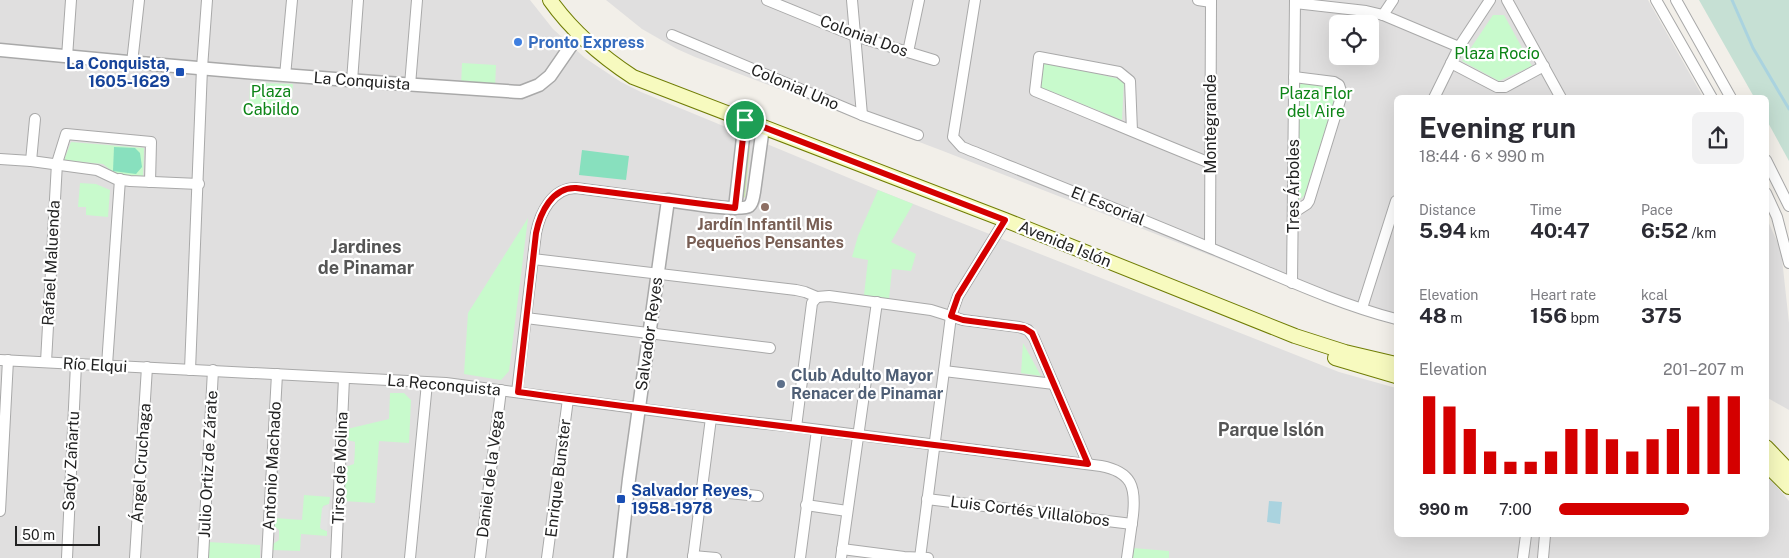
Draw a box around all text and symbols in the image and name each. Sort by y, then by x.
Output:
street label: Colonial Dos [817,11,911,61]
map controls [1329,15,1379,65]
button: locate [1329,15,1379,65]
place label: Pronto Express [528,33,644,52]
marker: Pronto Express [512,36,524,48]
park label: Plaza Rocío [1454,44,1540,63]
place label: La Conquista, 1605-1629 [66,54,170,91]
street label: Colonial Uno [748,60,842,114]
marker: La Conquista, 1605-1629 [174,66,186,78]
street label: La Conquista [313,68,411,94]
street label: Montegrande [1201,74,1220,174]
park label: Plaza Cabildo [243,82,299,119]
park label: Plaza Flor del Aire [1279,84,1353,121]
pin [724,99,766,141]
icon: arrive [731,106,759,134]
text: Evening run [1419,111,1576,144]
button: share [1692,112,1744,164]
street label: Tres Árboles [1283,139,1303,233]
text: 18:44 · 6 × 990 m [1419,147,1545,166]
street label: El Escorial [1068,183,1148,229]
street label: Rafael Maluenda [38,200,64,326]
marker: Jardín Infantil Mis Pequeños Pensantes [759,201,771,213]
text: Distance [1419,202,1476,218]
text: Time [1530,202,1562,218]
text: Pace [1641,202,1673,218]
place label: Jardín Infantil Mis Pequeños Pensantes [686,215,844,252]
street label: Avenida Islón [1016,217,1114,271]
text: 5.94 [1419,218,1466,243]
text: 40:47 [1530,218,1590,243]
text: 6:52 [1641,218,1688,243]
text: km [1466,225,1490,241]
text: /km [1688,225,1716,241]
district label: Jardines de Pinamar [318,236,415,278]
street label: Salvador Reyes [632,276,666,392]
text: Elevation [1419,287,1478,303]
text: Heart rate [1530,287,1596,303]
text: kcal [1641,287,1668,303]
text: 48 [1419,303,1447,328]
text: 156 [1530,303,1567,328]
text: 375 [1641,303,1682,328]
text: m [1447,310,1462,326]
text: bpm [1567,310,1599,326]
street label: Río Elqui [62,354,128,376]
text: Elevation [1419,360,1487,379]
text: 201–207 m [1663,360,1744,379]
place label: Club Adulto Mayor Renacer de Pinamar [791,366,944,403]
street label: La Reconquista [386,371,502,399]
marker: Club Adulto Mayor Renacer de Pinamar [775,378,787,390]
street label: Julio Ortiz de Zárate [195,390,221,538]
street label: Antonio Machado [259,401,285,531]
street label: Ángel Cruchaga [126,402,155,523]
street label: Daniel de la Vega [473,409,507,539]
street label: Sady Zañartu [59,411,83,511]
street label: Tirso de Molina [329,411,351,525]
street label: Enrique Bunster [541,418,575,538]
district label: Parque Islón [1218,419,1324,440]
place label: Salvador Reyes, 1958-1978 [631,481,753,518]
street label: Luis Cortés Villalobos [949,492,1111,530]
marker: Salvador Reyes, 1958-1978 [615,493,627,505]
text: 990 m [1419,500,1468,519]
text: 7:00 [1499,500,1532,519]
scale bar [15,523,100,546]
text: 50 m [22,527,55,543]

